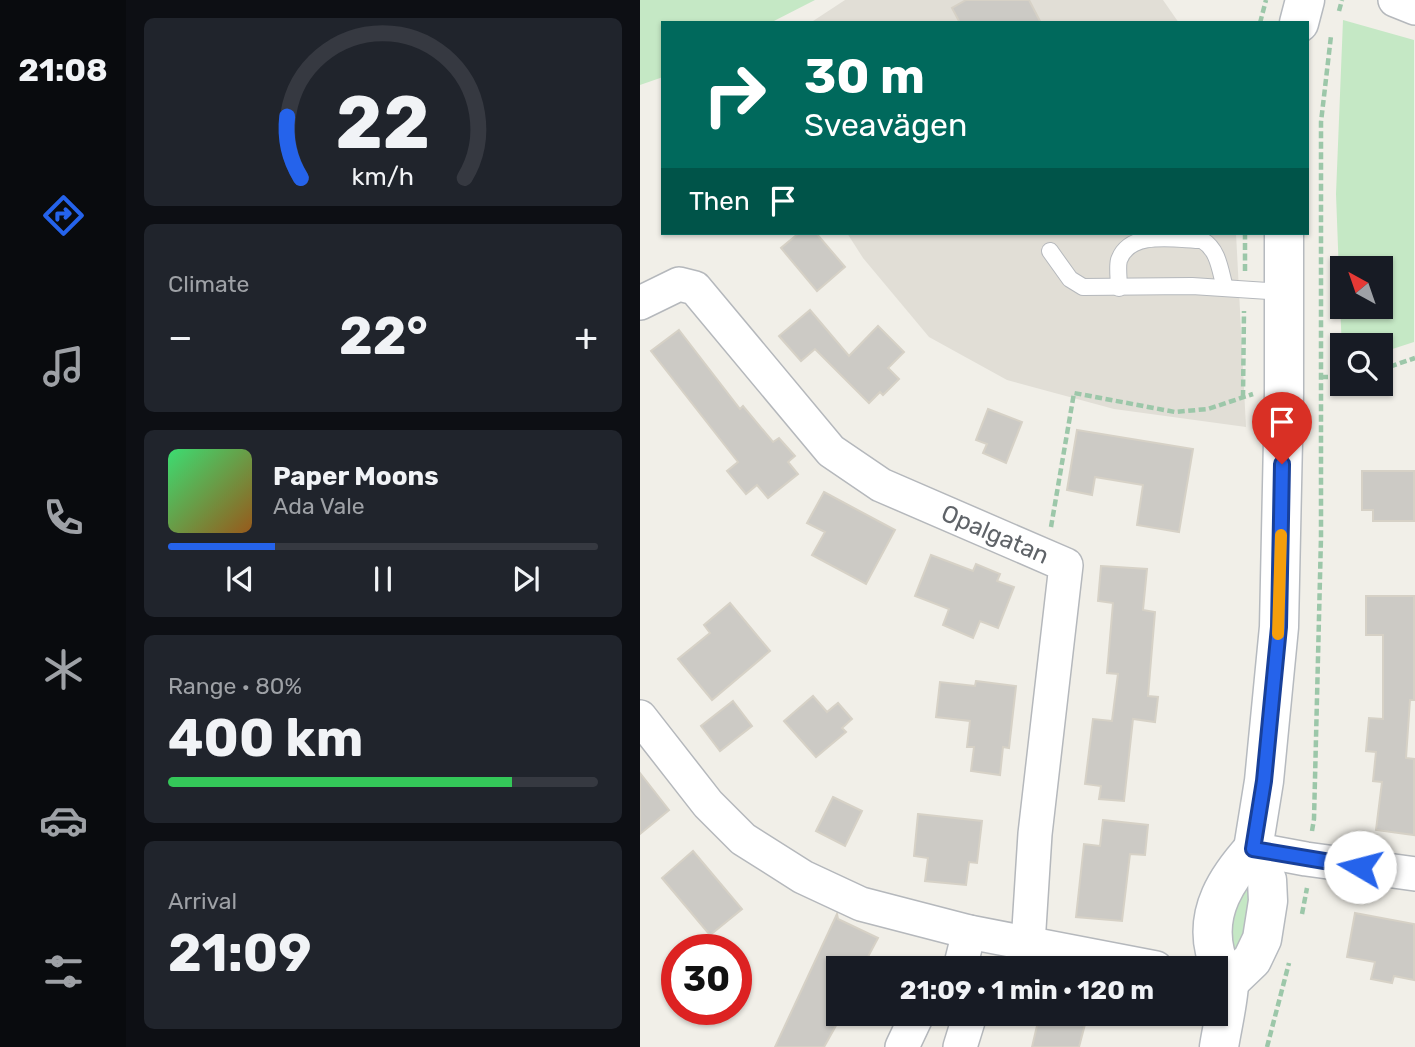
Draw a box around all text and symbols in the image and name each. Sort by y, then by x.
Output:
text: 30 m [804,47,925,105]
icon: right [689,49,780,140]
text: 21:08 [18,51,108,89]
text: 22 [336,80,430,166]
text: Sveavägen [804,106,967,144]
text: km/h [352,162,414,191]
icon: arrive [764,182,802,220]
text: Then [689,186,750,217]
icon: directions [39,191,88,240]
north arrow [1330,256,1392,318]
map controls [1330,256,1393,396]
text: Climate [168,270,249,298]
text: 22° [339,305,428,367]
text: − [168,314,193,360]
text: + [574,314,598,360]
button: search [1330,333,1393,396]
icon: music [39,342,88,391]
pin [1252,392,1312,464]
icon: arrive [1263,403,1301,441]
text: Paper Moons [273,461,439,492]
text: Ada Vale [273,492,365,520]
icon: phone [39,493,88,542]
street label: Opalgatan [937,499,1053,570]
icon: previous [221,560,259,598]
icon: pause [364,560,402,598]
icon: next [507,560,545,598]
icon: climate [39,645,88,694]
text: Range · 80% [168,672,302,700]
text: 400 km [168,707,363,769]
icon: car [39,796,88,845]
position arrow [1323,830,1397,904]
text: Arrival [168,887,237,915]
text: 21:09 [168,922,312,984]
speed limit sign: 30 [661,934,752,1025]
icon: filters [39,947,88,996]
text: 21:09 · 1 min · 120 m [900,975,1154,1006]

